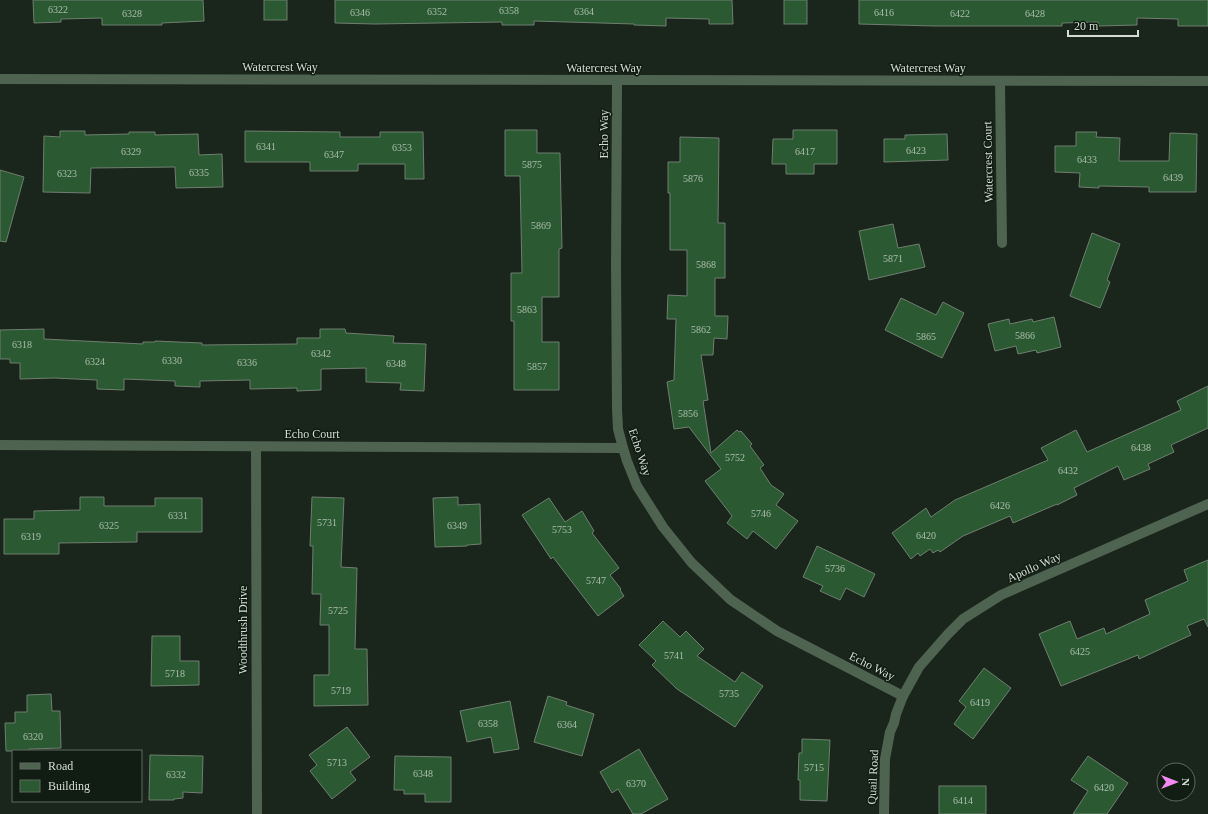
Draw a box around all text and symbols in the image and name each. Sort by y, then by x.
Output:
house number: 6322 [48,4,68,15]
house number: 6358 [499,5,519,16]
house number: 6352 [427,6,447,17]
house number: 6364 [574,6,594,17]
house number: 6346 [350,7,370,18]
house number: 6416 [874,7,894,18]
house number: 6328 [122,8,142,19]
house number: 6422 [950,8,970,19]
house number: 6428 [1025,8,1045,19]
scale bar [1068,12,1138,38]
text: 20 m [1074,19,1099,33]
street label: Watercrest Way [242,60,318,74]
street label: Watercrest Way [566,61,642,75]
street label: Watercrest Way [890,61,966,75]
street label: Echo Way [597,109,611,159]
street label: Watercrest Court [980,121,996,203]
house number: 6341 [256,141,276,152]
house number: 6353 [392,142,412,153]
house number: 6423 [906,145,926,156]
house number: 6329 [121,146,141,157]
house number: 6417 [795,146,815,157]
house number: 6347 [324,149,344,160]
house number: 6433 [1077,154,1097,165]
house number: 5875 [522,159,542,170]
house number: 6335 [189,167,209,178]
house number: 6323 [57,168,77,179]
house number: 6439 [1163,172,1183,183]
house number: 5876 [683,173,703,184]
house number: 5869 [531,220,551,231]
house number: 5871 [883,253,903,264]
house number: 5868 [696,259,716,270]
house number: 5863 [517,304,537,315]
house number: 5862 [691,324,711,335]
house number: 5866 [1015,330,1035,341]
house number: 5865 [916,331,936,342]
house number: 6318 [12,339,32,350]
house number: 6342 [311,348,331,359]
house number: 6330 [162,355,182,366]
house number: 6324 [85,356,105,367]
house number: 6336 [237,357,257,368]
house number: 6348 [386,358,406,369]
house number: 5857 [527,361,547,372]
house number: 5856 [678,408,698,419]
street label: Echo Way [626,426,654,478]
street label: Echo Court [285,427,340,441]
house number: 6438 [1131,442,1151,453]
house number: 5752 [725,452,745,463]
house number: 6432 [1058,465,1078,476]
house number: 6426 [990,500,1010,511]
house number: 5746 [751,508,771,519]
house number: 6331 [168,510,188,521]
house number: 5731 [317,517,337,528]
house number: 6325 [99,520,119,531]
house number: 6349 [447,520,467,531]
house number: 5753 [552,524,572,535]
house number: 6420 [916,530,936,541]
house number: 6319 [21,531,41,542]
street label: Apollo Way [1005,549,1063,585]
house number: 5736 [825,563,845,574]
house number: 5747 [586,575,606,586]
street label: Woodthrush Drive [236,586,250,674]
house number: 5725 [328,605,348,616]
house number: 6425 [1070,646,1090,657]
street label: Echo Way [847,649,897,683]
house number: 5741 [664,650,684,661]
house number: 5718 [165,668,185,679]
house number: 5719 [331,685,351,696]
house number: 5735 [719,688,739,699]
house number: 6419 [970,697,990,708]
house number: 6358 [478,718,498,729]
house number: 6364 [557,719,577,730]
house number: 6320 [23,731,43,742]
street label: Quail Road [865,749,881,805]
legend [12,750,142,802]
house number: 5713 [327,757,347,768]
text: Road [48,759,73,773]
house number: 5715 [804,762,824,773]
north arrow [1156,762,1196,802]
house number: 6348 [413,768,433,779]
house number: 6332 [166,769,186,780]
house number: 6370 [626,778,646,789]
text: N [1180,778,1192,786]
text: Building [48,779,90,793]
house number: 6420 [1094,782,1114,793]
house number: 6414 [953,795,973,806]

